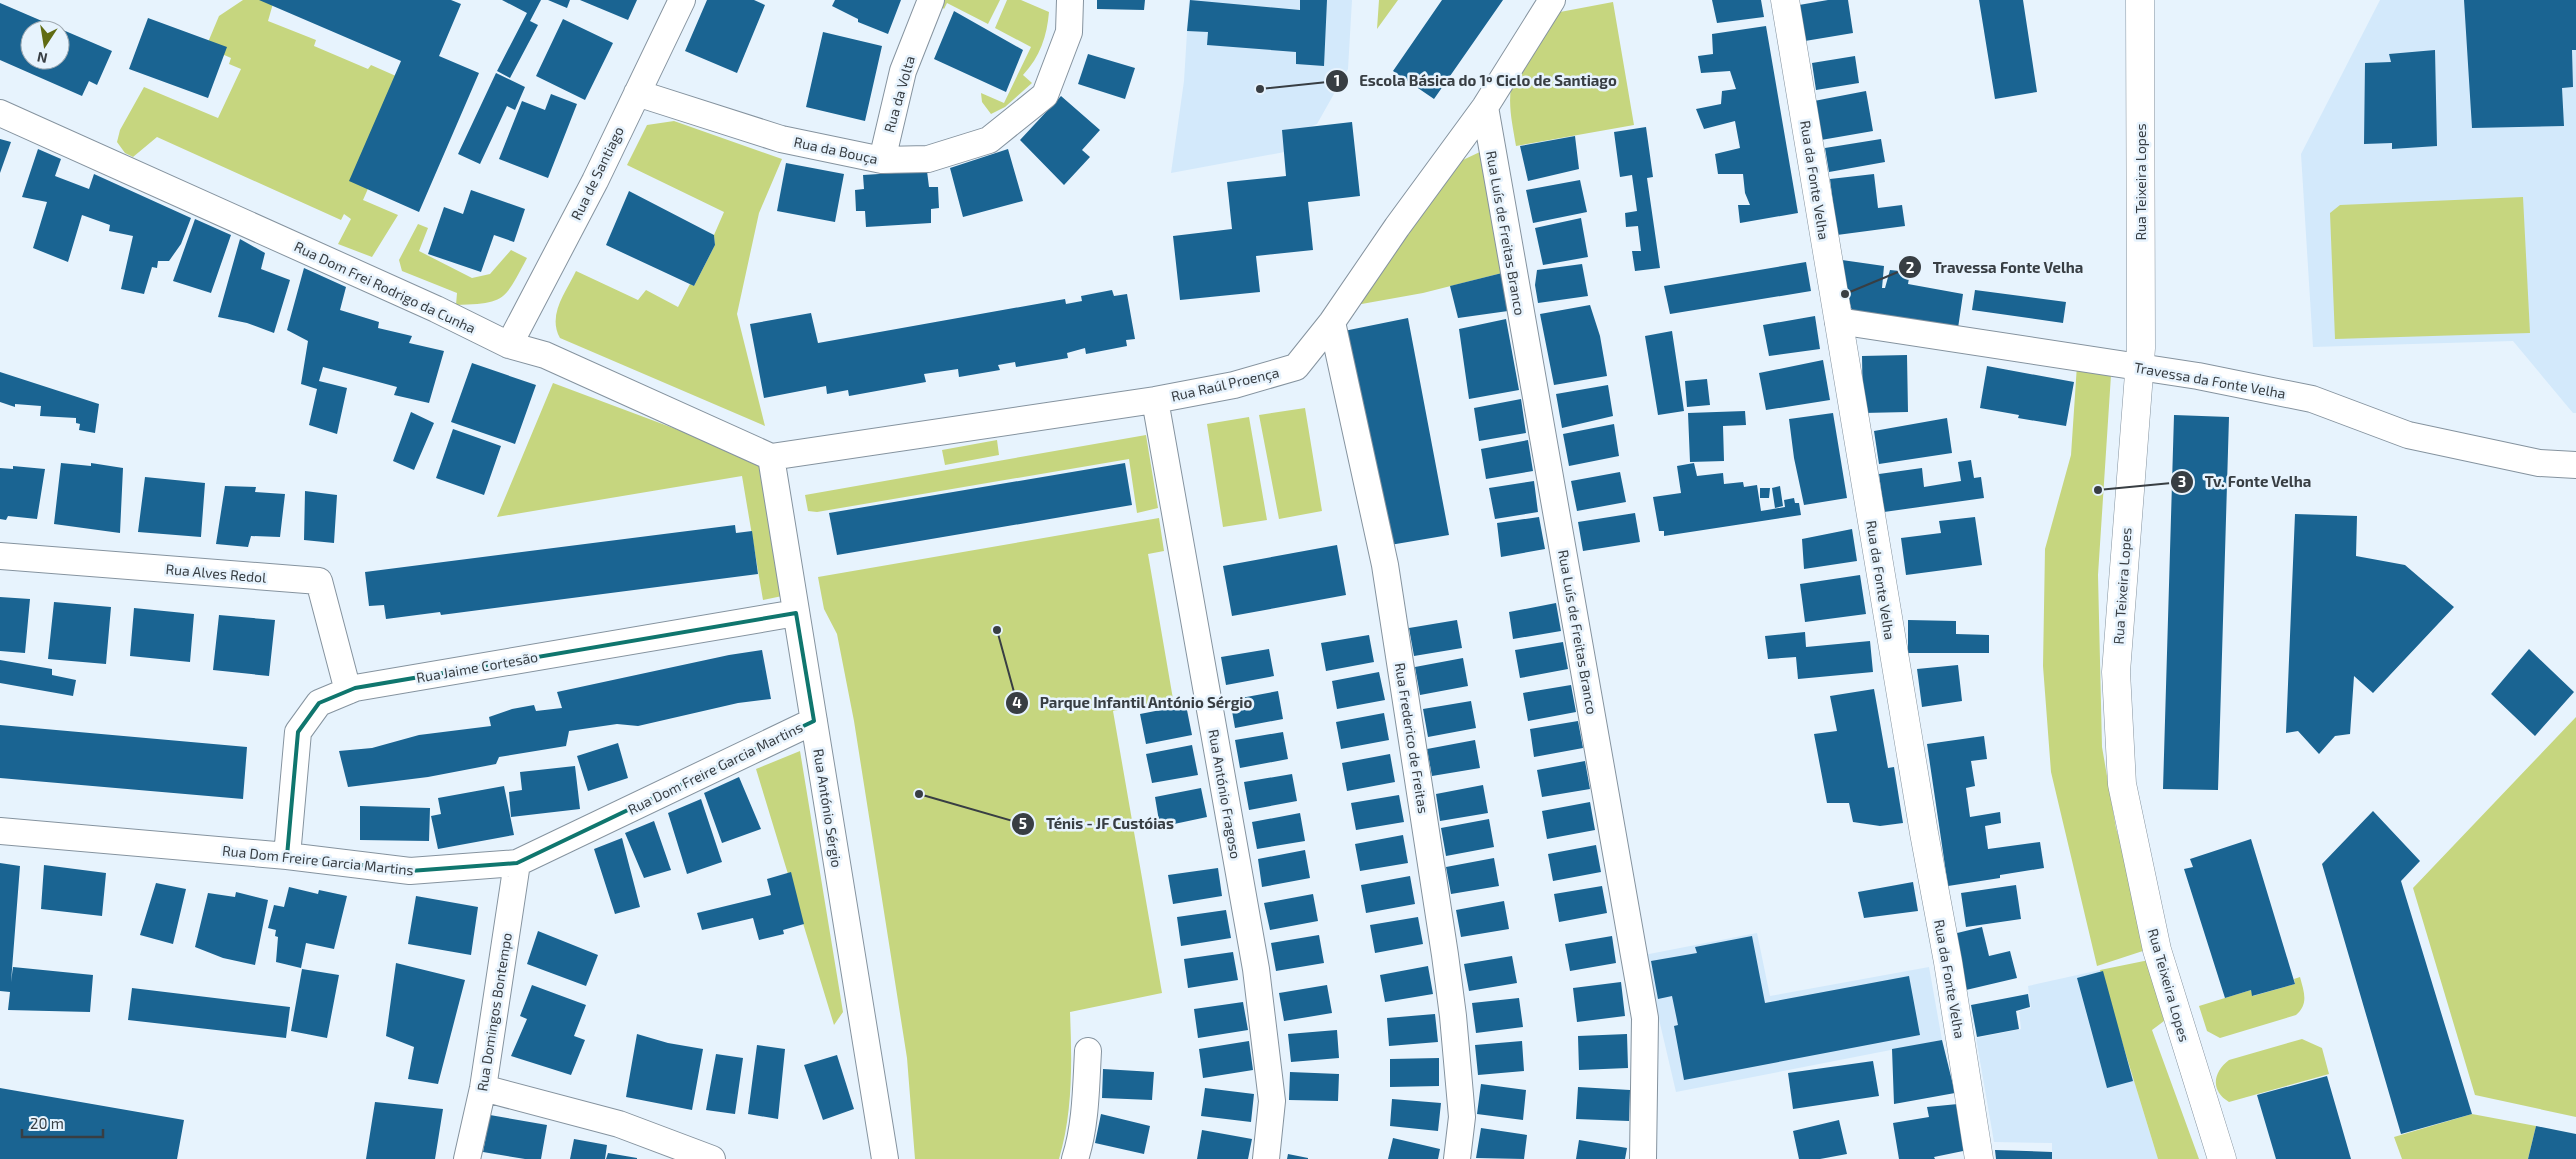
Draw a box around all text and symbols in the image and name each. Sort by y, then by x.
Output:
north arrow [20,20,70,70]
text: N [35,49,49,68]
street label: Rua da Volta [880,54,918,134]
callout: Escola Básica do 1º Ciclo de Santiago [1324,66,1627,96]
text: 1 [1334,71,1340,89]
text: Escola Básica do 1º Ciclo de Santiago [1359,71,1617,89]
street label: Rua da Fonte Velha [1797,119,1833,241]
street label: Rua de Santiago [567,123,627,223]
street label: Rua Teixeira Lopes [2132,123,2149,241]
street label: Rua da Bouça [792,133,880,168]
street label: Rua Luís de Freitas Branco [1483,149,1529,317]
street label: Rua Dom Frei Rodrigo da Cunha [292,237,478,337]
callout: Travessa Fonte Velha [1897,252,2093,282]
text: 2 [1906,258,1915,276]
text: Travessa Fonte Velha [1933,258,2083,276]
street label: Travessa da Fonte Velha [2133,358,2287,402]
street label: Rua Raúl Proença [1169,363,1281,406]
callout: Tv. Fonte Velha [2169,467,2321,497]
text: 3 [2178,472,2186,490]
text: Tv. Fonte Velha [2205,472,2311,490]
street label: Rua da Fonte Velha [1863,519,1899,641]
street label: Rua Teixeira Lopes [2109,527,2135,645]
street label: Rua Luís de Freitas Branco [1555,548,1601,716]
street label: Rua Alves Redol [165,560,268,586]
street label: Rua Jaime Cortesão [415,648,539,686]
street label: Rua Frederico de Freitas [1392,661,1432,815]
callout: Parque Infantil António Sérgio [1004,688,1263,718]
text: 4 [1012,693,1022,711]
text: Parque Infantil António Sérgio [1040,693,1252,711]
street label: Rua Dom Freire Garcia Martins [625,718,805,818]
street label: Rua António Fragoso [1205,728,1245,860]
street label: Rua António Sérgio [810,747,846,869]
callout: Ténis - JF Custóias [1011,809,1184,839]
text: 5 [1019,814,1027,832]
text: Ténis - JF Custóias [1046,814,1174,832]
street label: Rua Dom Freire Garcia Martins [221,841,415,879]
street label: Rua da Fonte Velha [1931,918,1969,1040]
street label: Rua Teixeira Lopes [2145,926,2193,1044]
street label: Rua Domingos Bontempo [473,931,515,1093]
scale bar [22,1106,104,1138]
text: 20 m [30,1114,64,1132]

